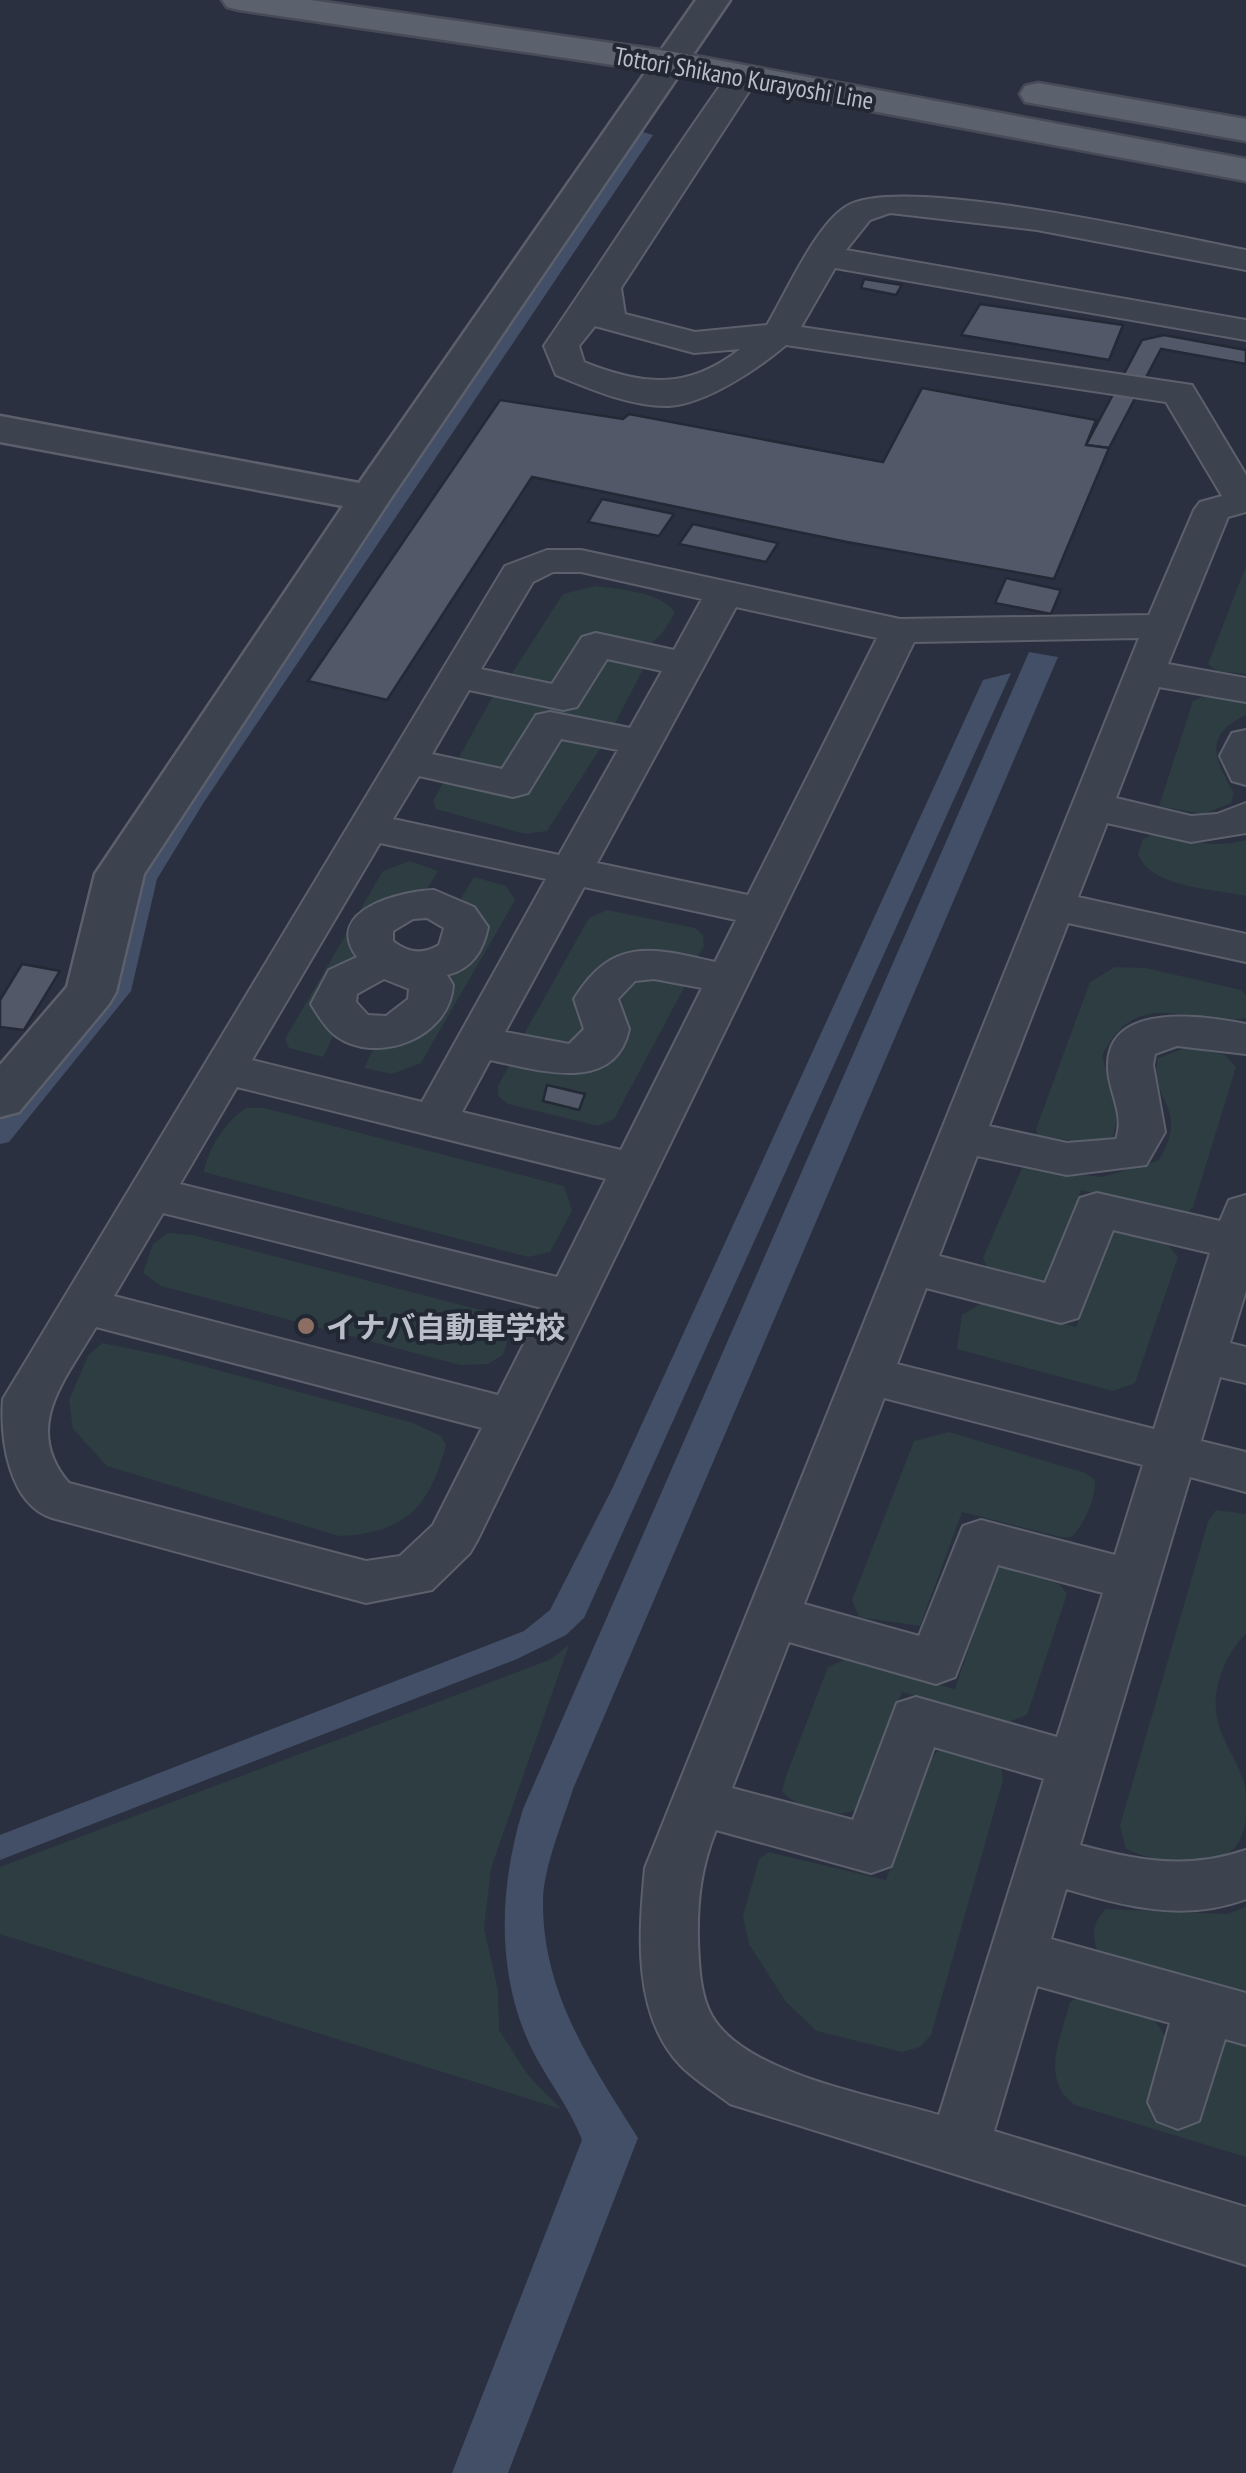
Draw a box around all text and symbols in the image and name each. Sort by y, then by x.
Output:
street label: Tottori Shikano Kurayoshi Line [612,39,876,117]
place label: イナバ自動車学校 [326,1307,565,1346]
marker: イナバ自動車学校 [295,1315,317,1337]

